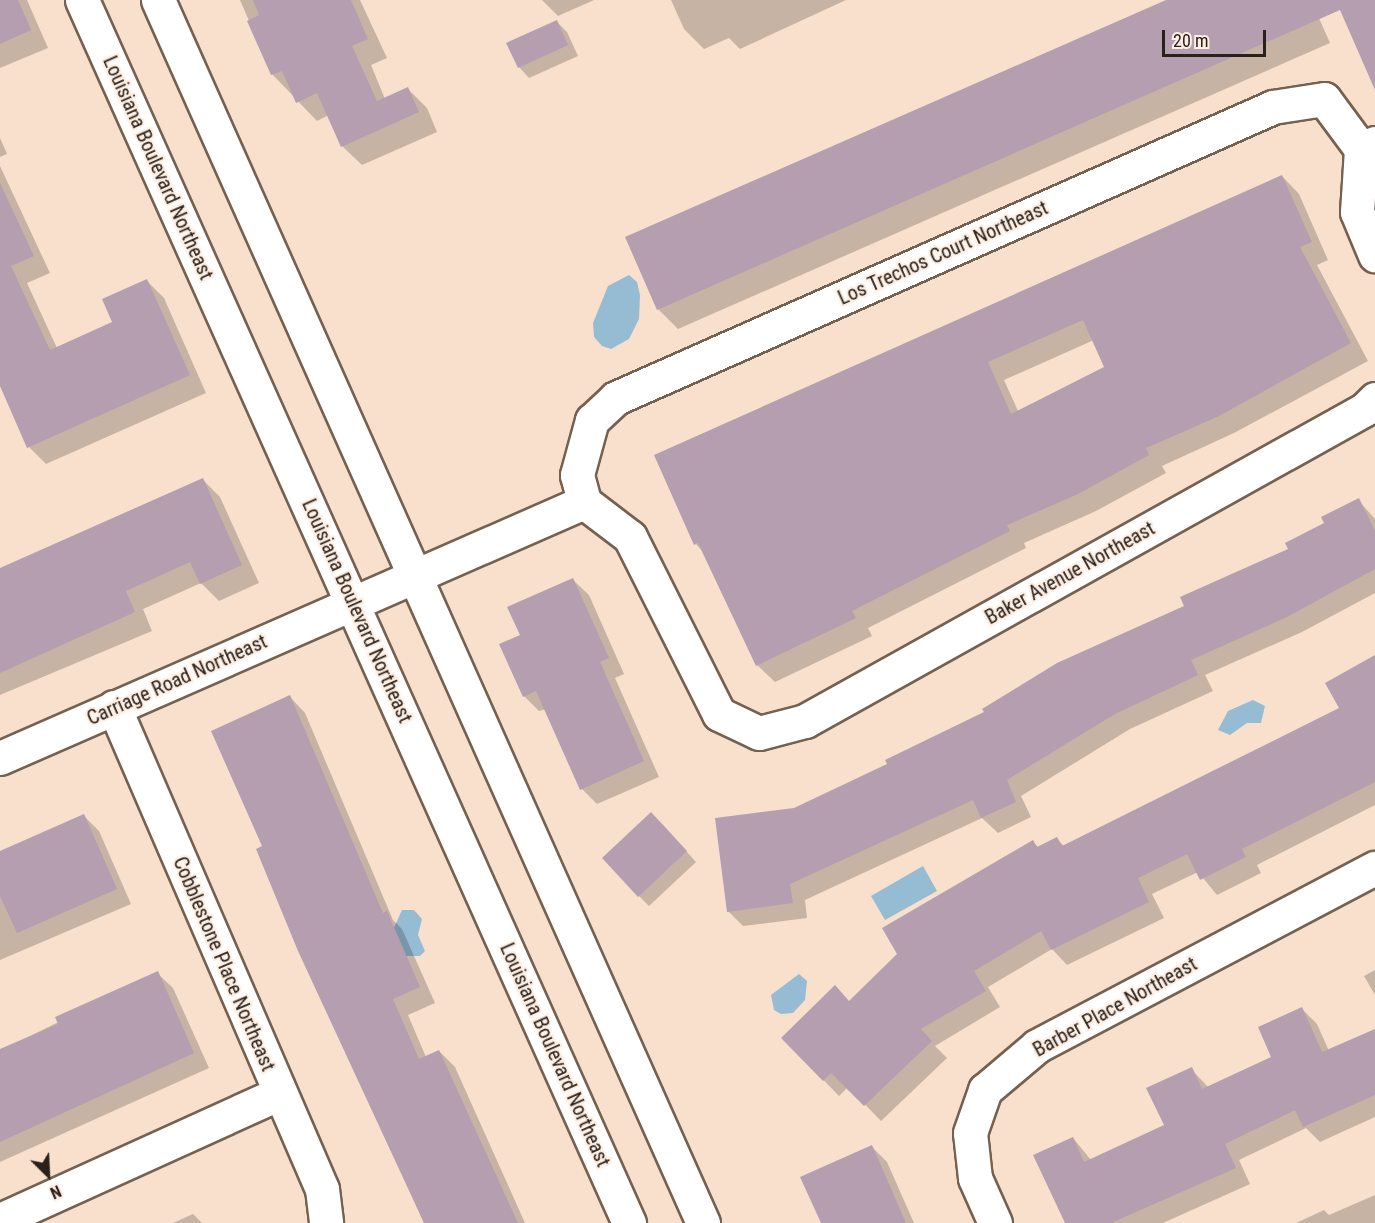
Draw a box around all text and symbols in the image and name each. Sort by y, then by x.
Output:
scale bar [1165,18,1268,56]
text: 20 m [1173,30,1208,51]
street label: Louisiana Boulevard Northeast [98,52,218,284]
street label: Los Trechos Court Northeast [834,196,1052,310]
street label: Louisiana Boulevard Northeast [297,495,417,727]
street label: Baker Avenue Northeast [981,516,1159,630]
street label: Carriage Road Northeast [83,629,271,731]
street label: Cobblestone Place Northeast [168,853,280,1075]
street label: Louisiana Boulevard Northeast [495,939,615,1171]
street label: Barber Place Northeast [1029,952,1201,1062]
north arrow [18,1145,78,1205]
text: N [47,1181,64,1203]

